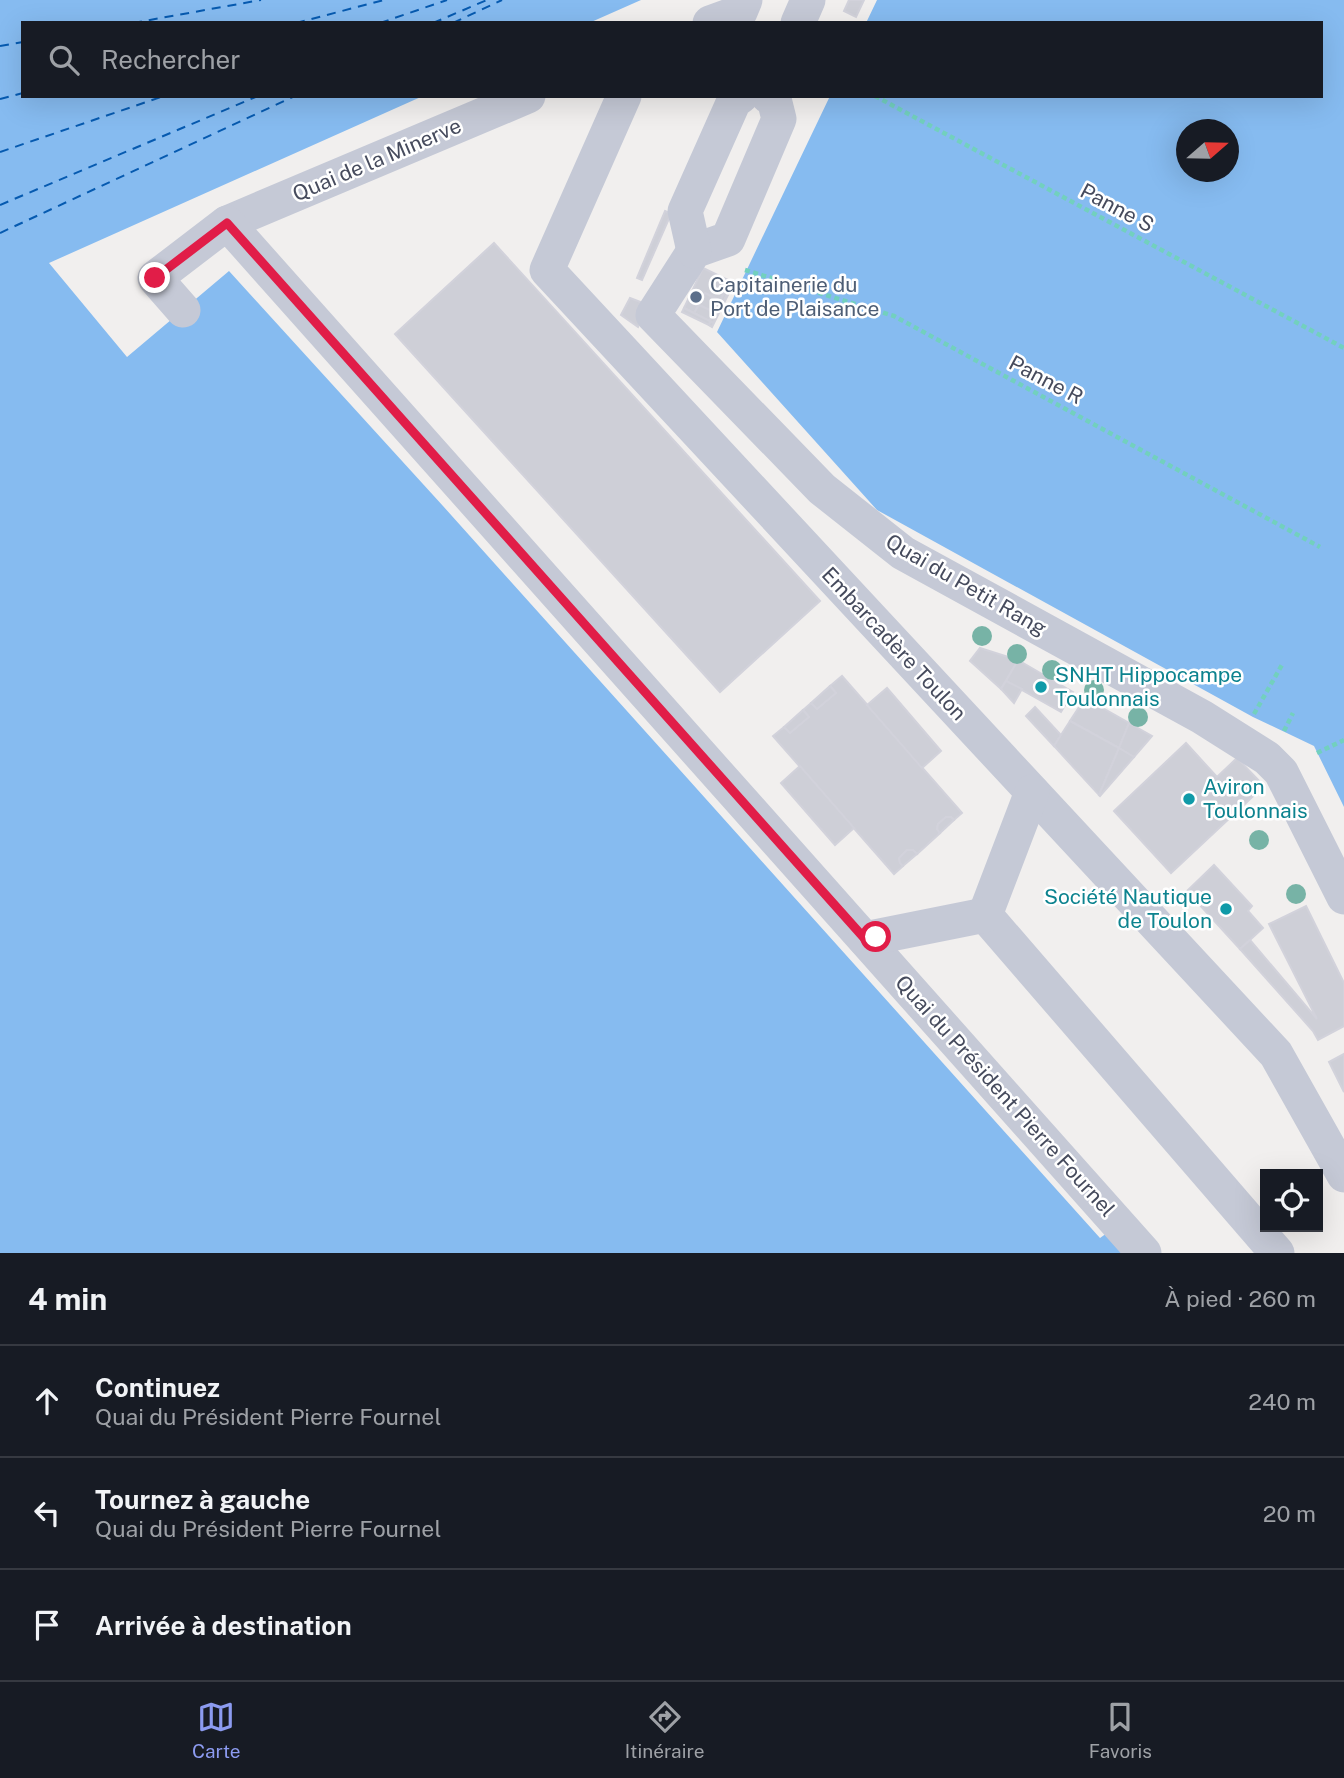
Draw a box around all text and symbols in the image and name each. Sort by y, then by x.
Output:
search box [21,21,1323,98]
icon: search [45,41,83,79]
text: Rechercher [101,44,240,75]
street label: Quai de la Minerve [289,113,465,206]
north arrow [1176,119,1239,182]
street label: Panne S [1076,178,1158,237]
route end [139,262,170,293]
place label: Capitainerie du Port de Plaisance [710,272,879,321]
marker: Capitainerie du Port de Plaisance [688,289,704,305]
street label: Panne R [1005,350,1087,409]
street label: Quai du Petit Rang [881,528,1051,641]
street label: Embarcadère Toulon [817,562,972,725]
place label: SNHT Hippocampe Toulonnais [1055,662,1242,711]
marker: SNHT Hippocampe Toulonnais [1033,679,1049,695]
place label: Aviron Toulonnais [1203,774,1308,823]
marker: Aviron Toulonnais [1181,791,1197,807]
place label: Société Nautique de Toulon [1044,884,1212,933]
marker: Société Nautique de Toulon [1218,901,1234,917]
route start [860,921,891,952]
street label: Quai du Président Pierre Fournel [890,970,1120,1222]
map controls [1260,1169,1323,1232]
button: locate [1260,1169,1323,1232]
text: 4 min [28,1281,107,1317]
text: À pied · 260 m [1164,1285,1316,1312]
text: Continuez [95,1372,220,1403]
icon: ahead [28,1382,66,1420]
text: 240 m [1248,1388,1316,1415]
text: Quai du Président Pierre Fournel [95,1403,441,1430]
text: Tournez à gauche [95,1484,310,1515]
icon: left [28,1494,66,1532]
text: 20 m [1263,1500,1316,1527]
text: Quai du Président Pierre Fournel [95,1515,441,1542]
icon: arrive [28,1606,66,1644]
text: Arrivée à destination [95,1610,352,1641]
tab: Carte [192,1698,241,1762]
tab: Itinéraire [625,1698,705,1762]
tab: Favoris [1089,1698,1152,1762]

